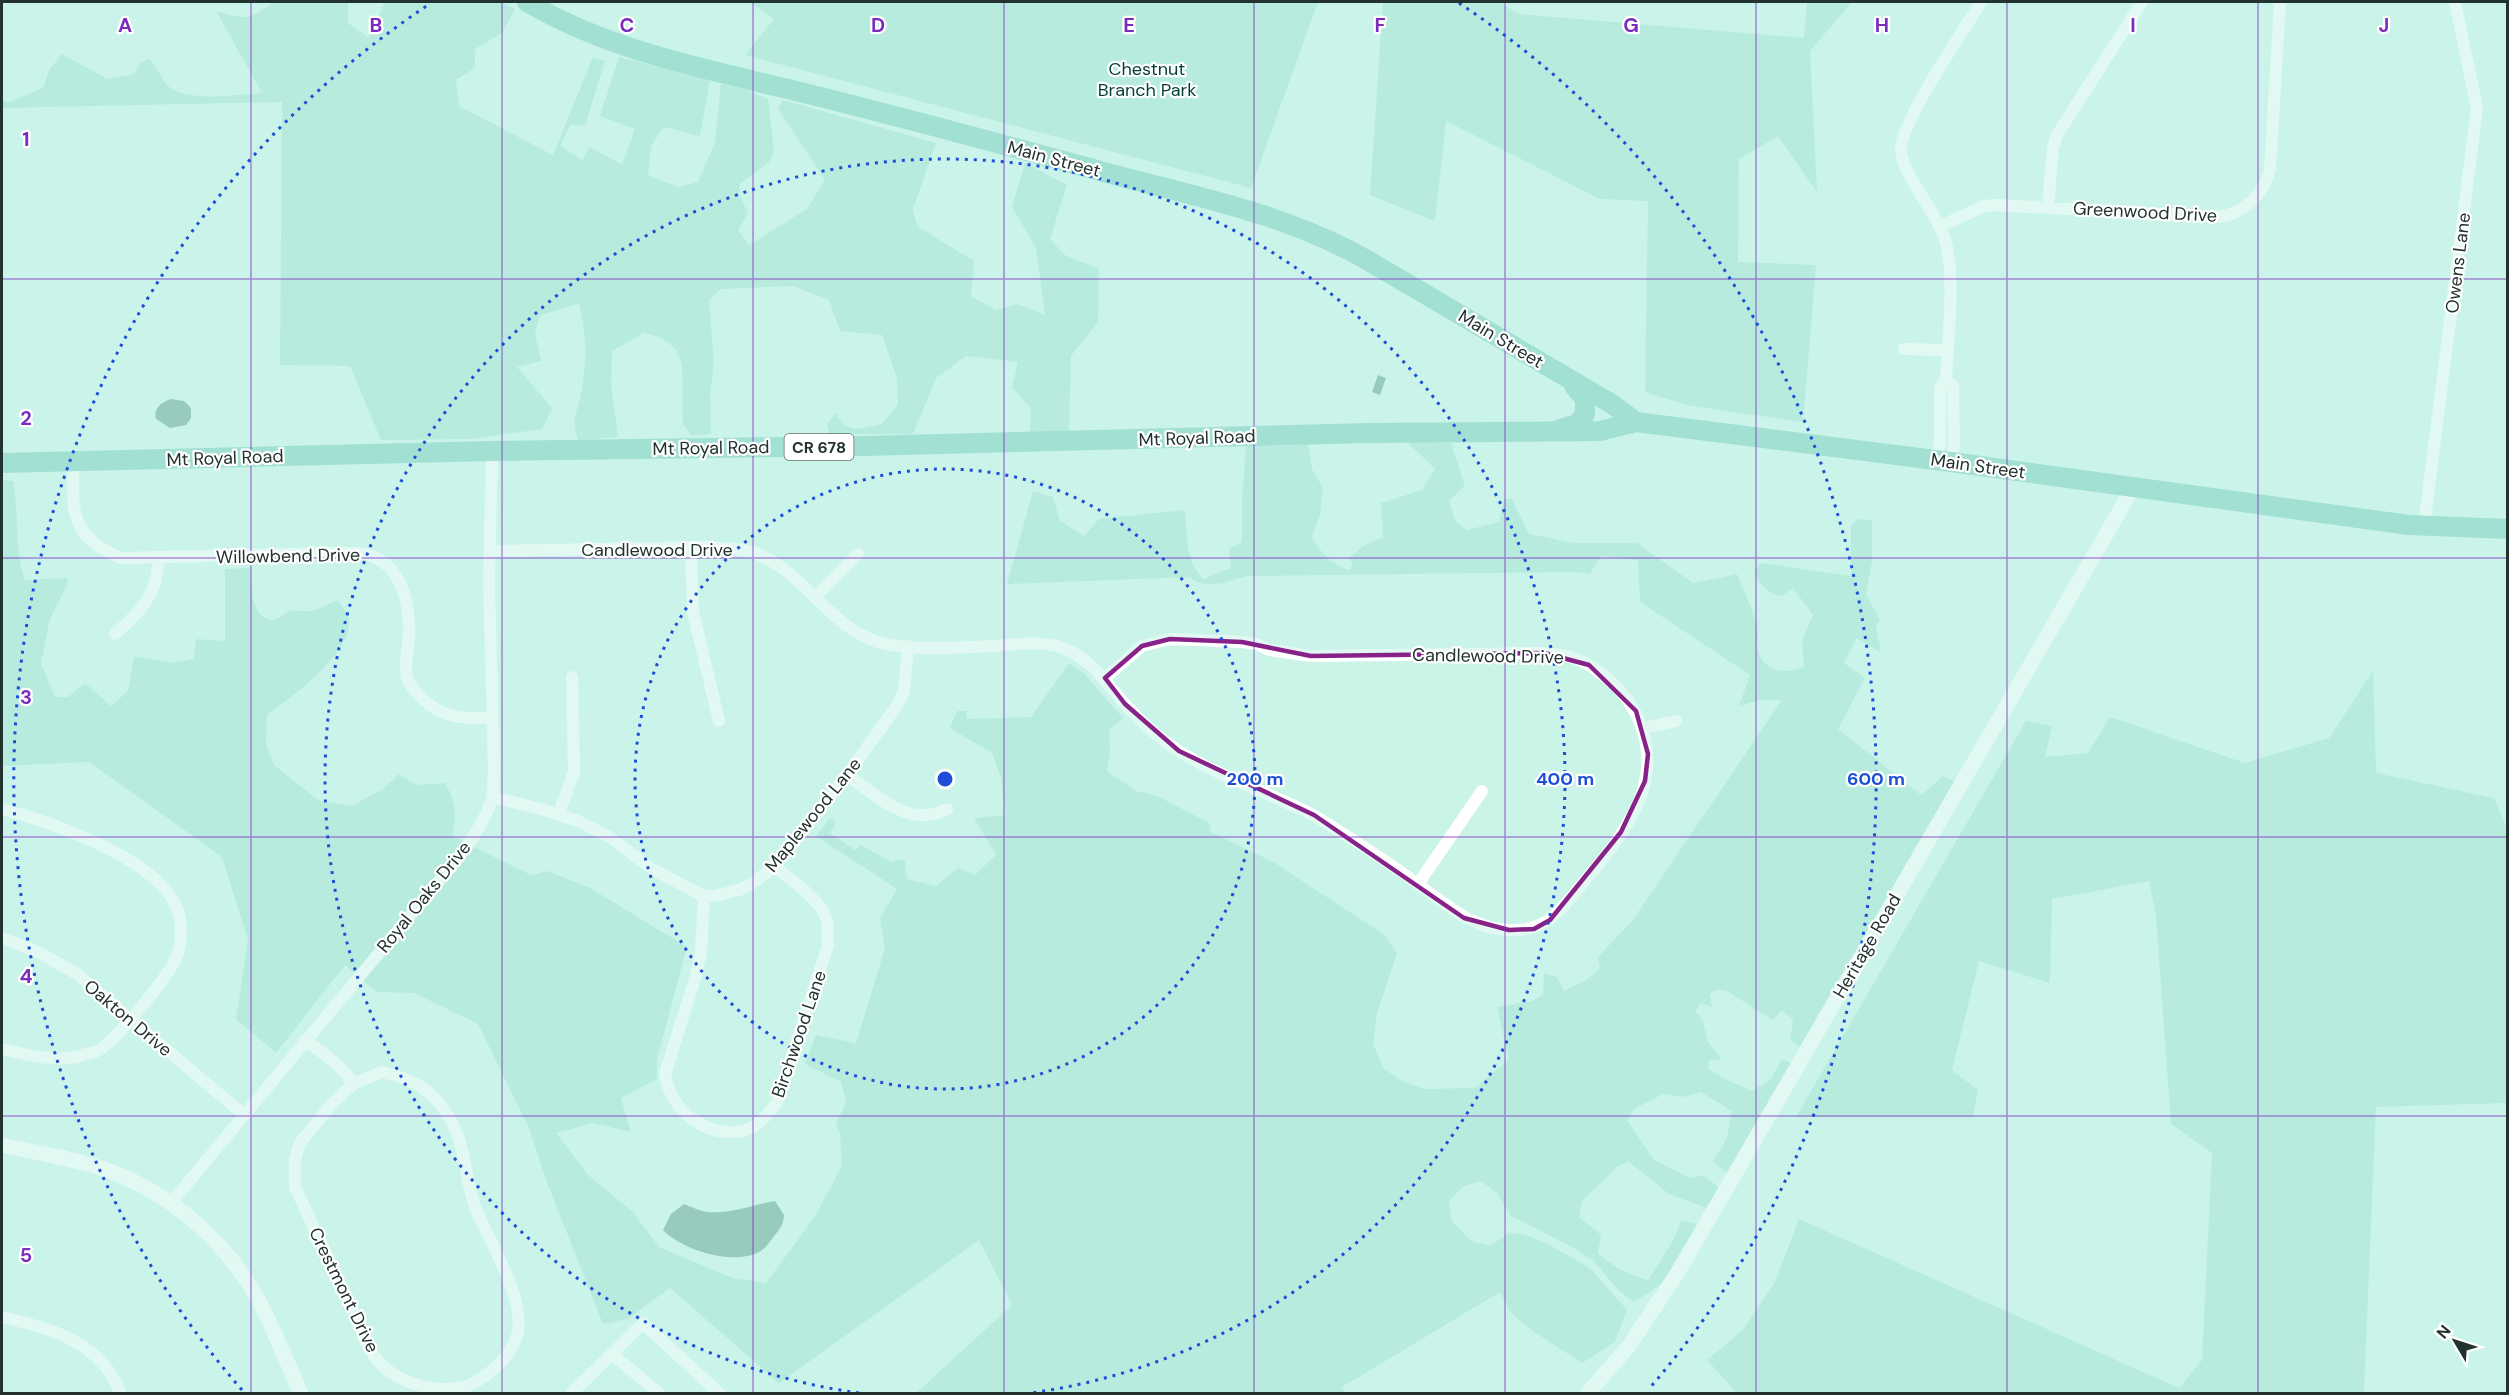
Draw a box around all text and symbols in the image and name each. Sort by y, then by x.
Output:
text: A [118,12,132,38]
text: B [370,12,382,38]
text: C [620,12,634,38]
text: D [871,12,885,38]
text: E [1123,12,1135,38]
text: F [1374,12,1386,38]
text: G [1623,12,1639,38]
text: H [1875,12,1889,38]
text: I [2130,12,2136,38]
text: J [2379,12,2389,38]
park label: Chestnut Branch Park [1098,57,1196,102]
text: 1 [22,126,30,152]
street label: Main Street [1005,135,1103,183]
street label: Greenwood Drive [2072,196,2218,228]
street label: Owens Lane [2440,211,2476,315]
street label: Main Street [1454,304,1548,374]
text: 2 [20,405,32,431]
street label: Mt Royal Road [1138,424,1256,452]
road number: CR 678 [784,434,854,460]
street label: Mt Royal Road [652,435,770,461]
street label: Mt Royal Road [166,444,284,472]
street label: Main Street [1929,447,2027,485]
street label: Candlewood Drive [581,538,733,562]
street label: Willowbend Drive [216,543,360,569]
street label: Candlewood Drive [1412,643,1564,669]
text: 3 [20,684,32,710]
street label: Maplewood Lane [759,753,867,877]
text: 200 m [1227,767,1283,791]
text: 400 m [1536,767,1594,791]
text: 600 m [1847,767,1905,791]
centre of rings [935,769,955,789]
street label: Royal Oaks Drive [372,836,476,958]
street label: Heritage Road [1827,889,1907,1003]
text: 4 [20,963,33,989]
street label: Birchwood Lane [766,967,832,1101]
street label: Oakton Drive [79,974,177,1062]
street label: Crestmont Drive [303,1223,385,1357]
text: 5 [20,1242,32,1268]
north arrow [2425,1311,2485,1371]
text: N [2432,1321,2456,1343]

